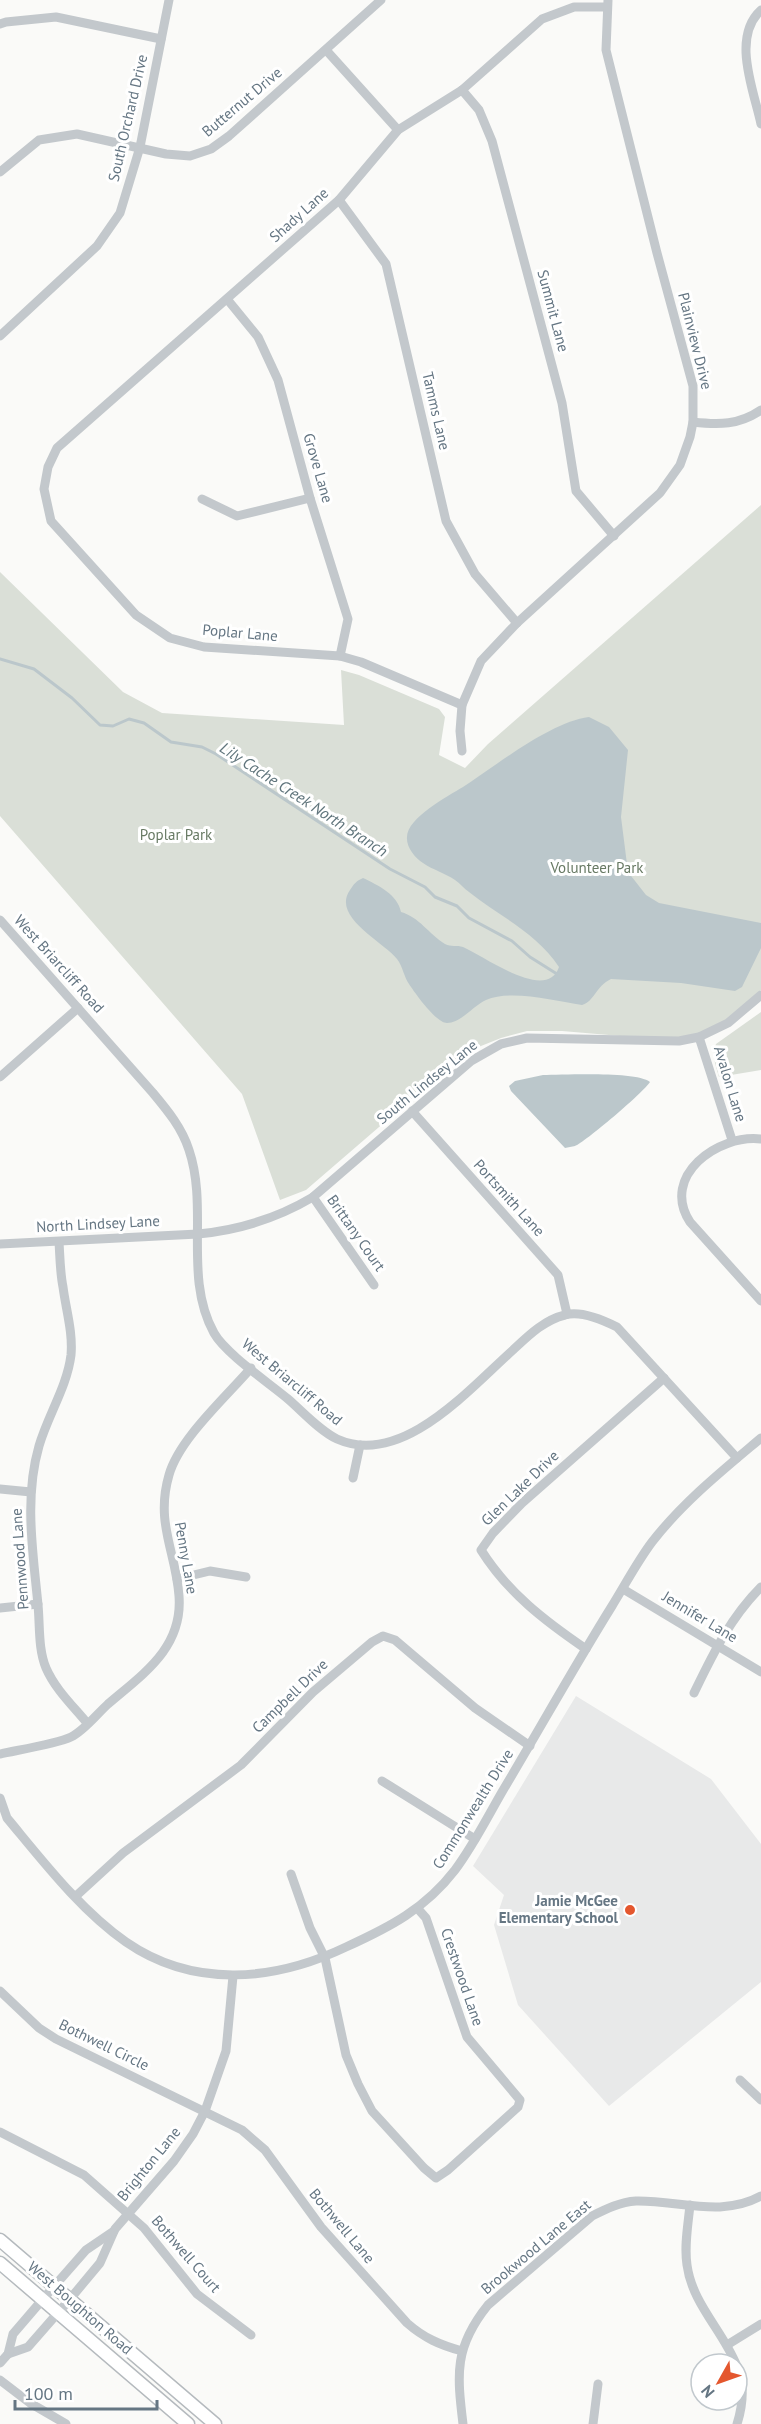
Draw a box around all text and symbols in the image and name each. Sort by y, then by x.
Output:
street label: South Orchard Drive [104,52,151,183]
street label: Butternut Drive [198,63,286,141]
street label: Shady Lane [265,183,332,246]
street label: Summit Lane [533,268,574,354]
street label: Plainview Drive [674,290,717,391]
street label: Tamms Lane [418,370,455,452]
street label: Grove Lane [299,431,337,505]
street label: Poplar Lane [202,620,279,645]
water label: Lily Cache Creek North Branch [216,737,392,861]
park label: Poplar Park [140,825,213,844]
park label: Volunteer Park [549,858,644,877]
street label: West Briarcliff Road [10,911,108,1017]
street label: South Lindsey Lane [372,1035,481,1128]
street label: Avalon Lane [710,1044,751,1124]
street label: Portsmith Lane [470,1155,549,1240]
street label: Brittany Court [323,1191,390,1275]
street label: North Lindsey Lane [36,1211,160,1236]
street label: West Briarcliff Road [238,1334,347,1429]
street label: Glen Lake Drive [477,1446,562,1529]
street label: Pennwood Lane [6,1508,33,1610]
street label: Penny Lane [171,1520,202,1596]
street label: Jennifer Lane [658,1586,741,1646]
street label: Campbell Drive [248,1655,332,1737]
street label: Commonwealth Drive [428,1745,517,1872]
place label: Jamie McGee Elementary School [499,1891,619,1927]
marker: Jamie McGee Elementary School [623,1903,637,1917]
street label: Crestwood Lane [437,1925,488,2028]
street label: Bothwell Circle [56,2015,152,2075]
street label: Brighton Lane [113,2123,184,2205]
street label: Bothwell Lane [306,2184,379,2267]
street label: Brookwood Lane East [477,2195,595,2298]
street label: Bothwell Court [148,2211,225,2296]
street label: West Boughton Road [24,2257,137,2358]
north arrow [689,2352,749,2412]
scale bar [15,2373,158,2411]
text: N [696,2381,719,2402]
text: 100 m [24,2382,73,2405]

